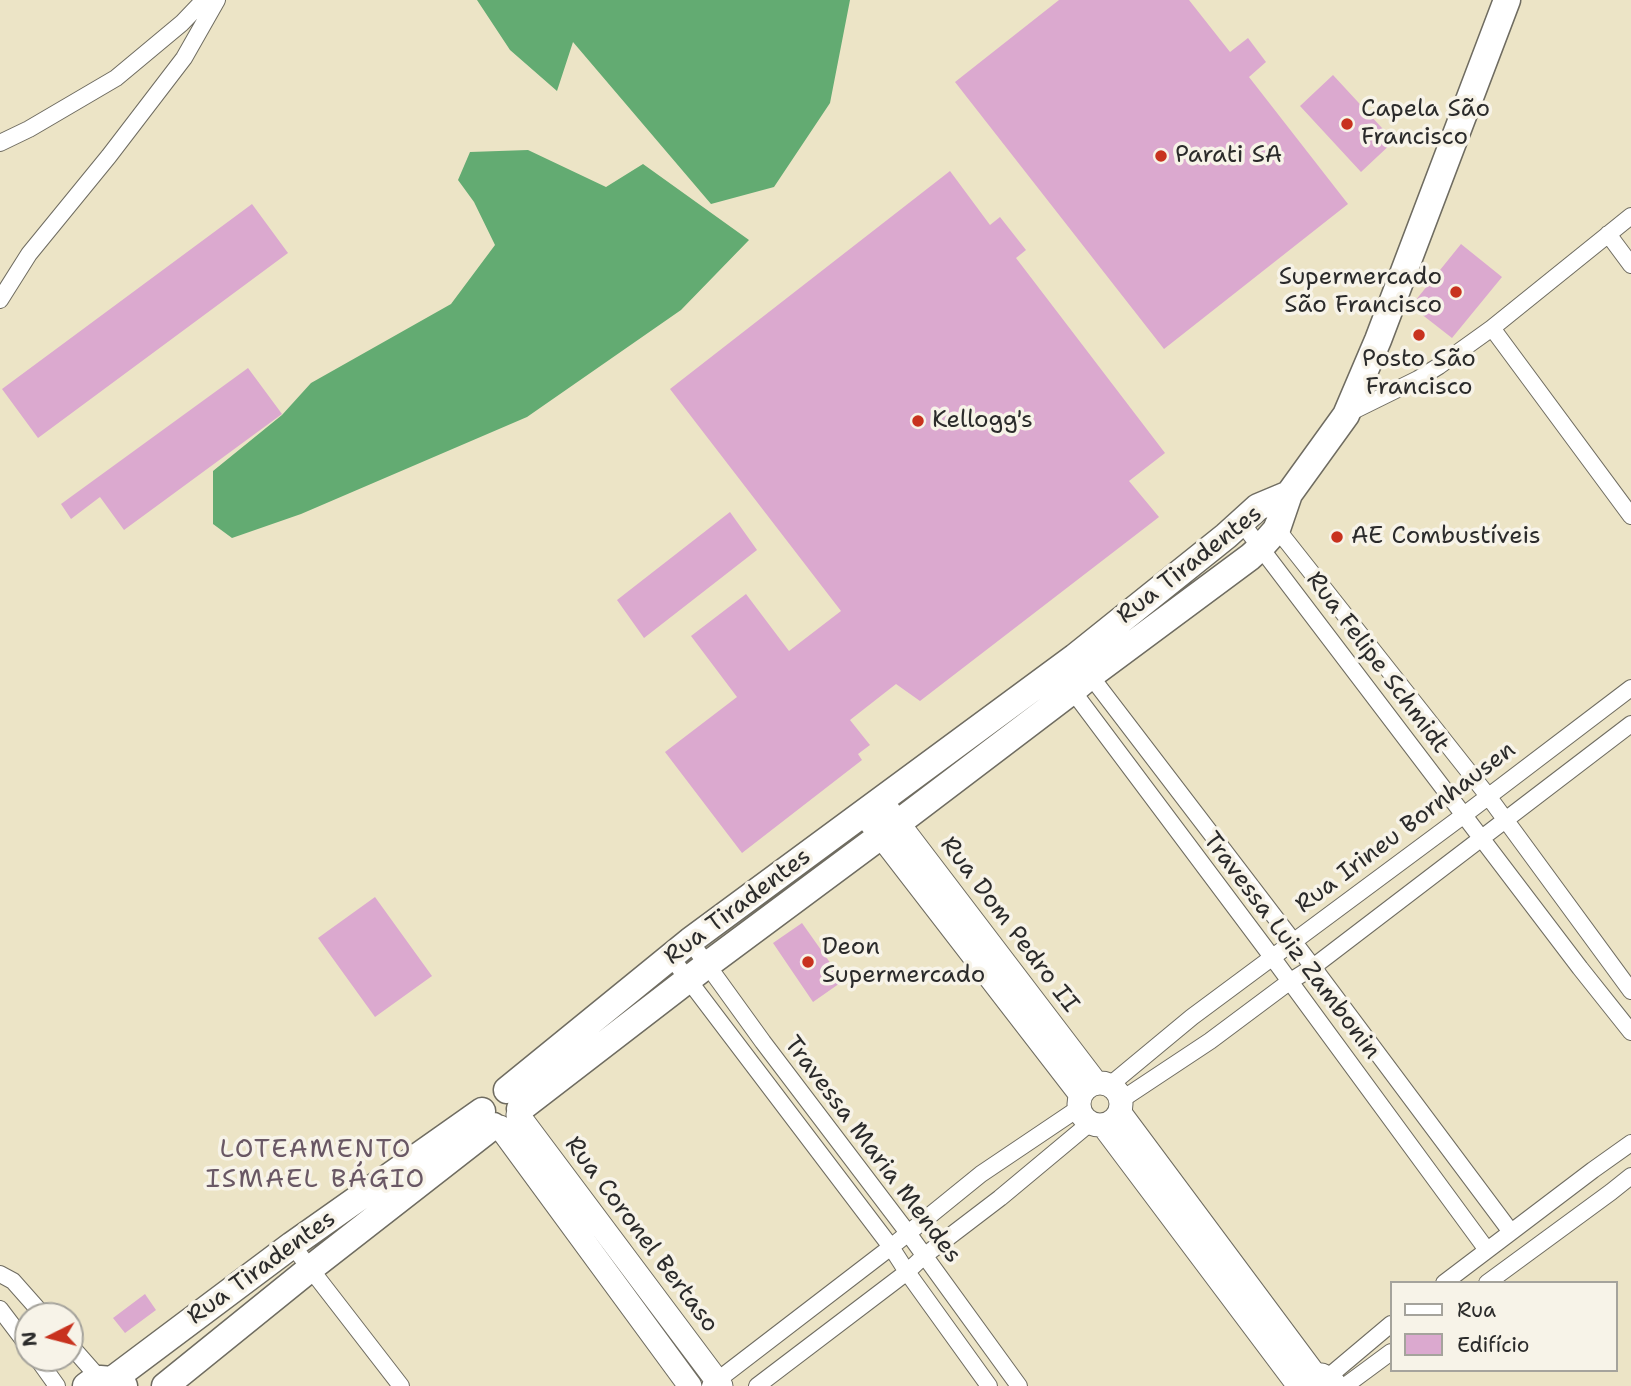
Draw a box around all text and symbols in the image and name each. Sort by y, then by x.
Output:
place label: Capela São Francisco [1361,96,1490,152]
marker: Capela São Francisco [1339,116,1355,132]
place label: Parati SA [1175,142,1282,170]
marker: Parati SA [1153,148,1169,164]
place label: Supermercado São Francisco [1279,264,1442,320]
marker: Supermercado São Francisco [1448,284,1464,300]
marker: Posto São Francisco [1411,327,1427,343]
place label: Posto São Francisco [1362,346,1476,402]
place label: Kellogg's [932,407,1033,435]
marker: Kellogg's [910,413,926,429]
street label: Rua Tiradentes [1112,500,1268,630]
place label: AE Combustíveis [1351,523,1541,551]
marker: AE Combustíveis [1329,529,1345,545]
street label: Rua Felipe Schmidt [1299,567,1455,759]
street label: Rua Irineu Bornhausen [1290,736,1522,920]
street label: Travessa Luiz Zambonin [1196,827,1386,1065]
street label: Rua Dom Pedro II [934,831,1084,1019]
street label: Rua Tiradentes [659,843,817,971]
place label: Deon Supermercado [822,934,985,990]
marker: Deon Supermercado [800,954,816,970]
street label: Travessa Maria Mendes [777,1031,967,1269]
street label: Rua Coronel Bertaso [558,1131,724,1339]
district label: LOTEAMENTO ISMAEL BÁGIO [207,1134,425,1196]
street label: Rua Tiradentes [182,1205,342,1331]
legend [1390,1281,1617,1372]
text: Rua [1457,1296,1496,1324]
north arrow [14,1302,84,1372]
text: N [16,1330,43,1348]
text: Edifício [1457,1331,1529,1359]

